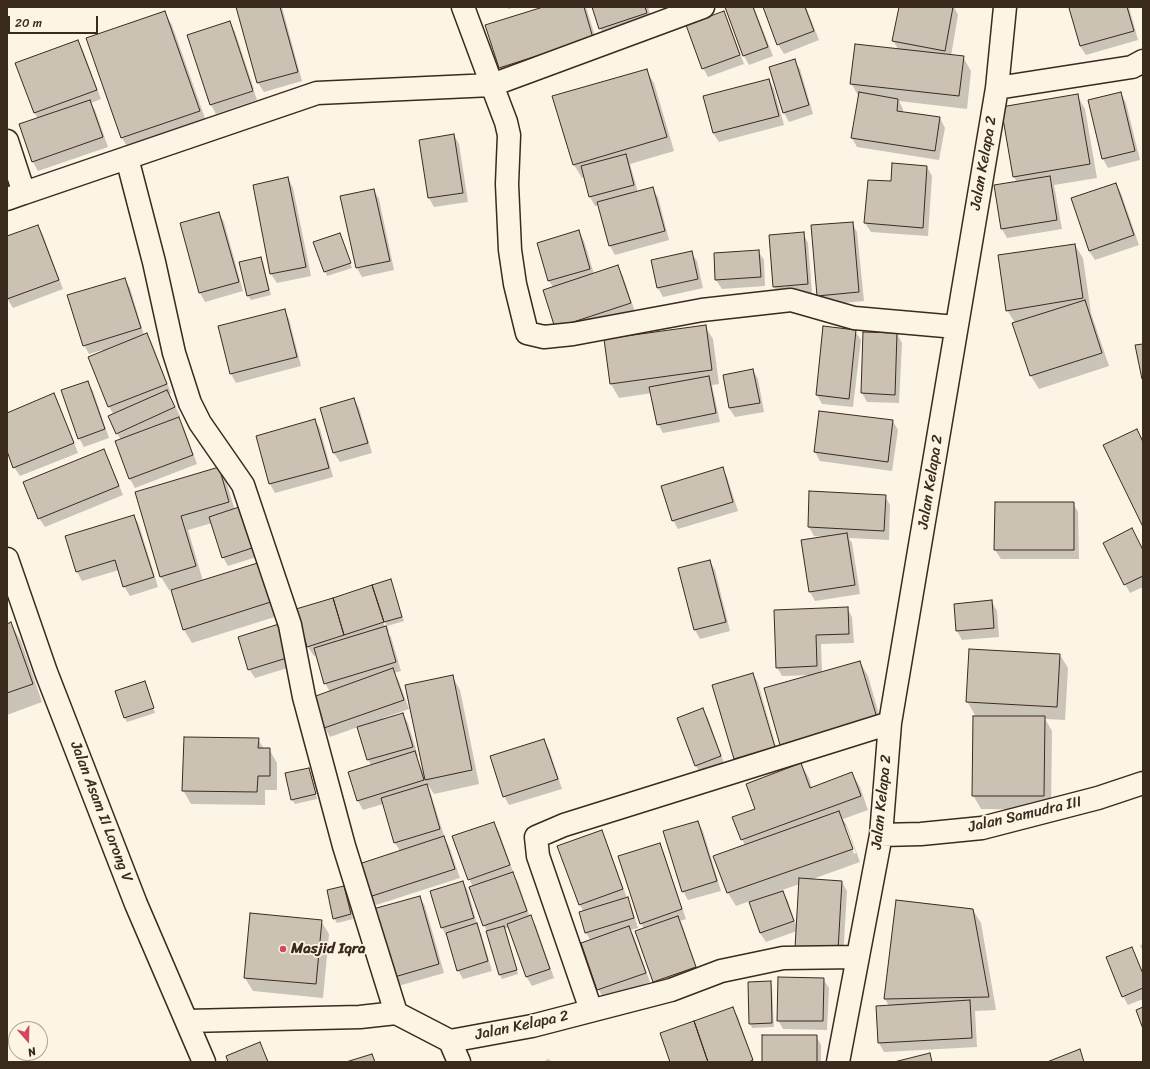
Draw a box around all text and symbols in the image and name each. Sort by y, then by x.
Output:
scale bar [10,8,100,34]
text: 20 m [15,12,42,34]
street label: Jalan Kelapa 2 [967,115,1001,211]
street label: Jalan Kelapa 2 [915,434,947,530]
street label: Jalan Asam II Lorong V [66,739,136,885]
street label: Jalan Kelapa 2 [868,754,896,850]
street label: Jalan Samudra III [967,793,1083,837]
place label: Masjid Iqra [291,940,365,958]
marker: Masjid Iqra [278,944,288,954]
street label: Jalan Kelapa 2 [474,1007,570,1045]
north arrow [8,1021,48,1061]
text: N [25,1042,39,1062]

